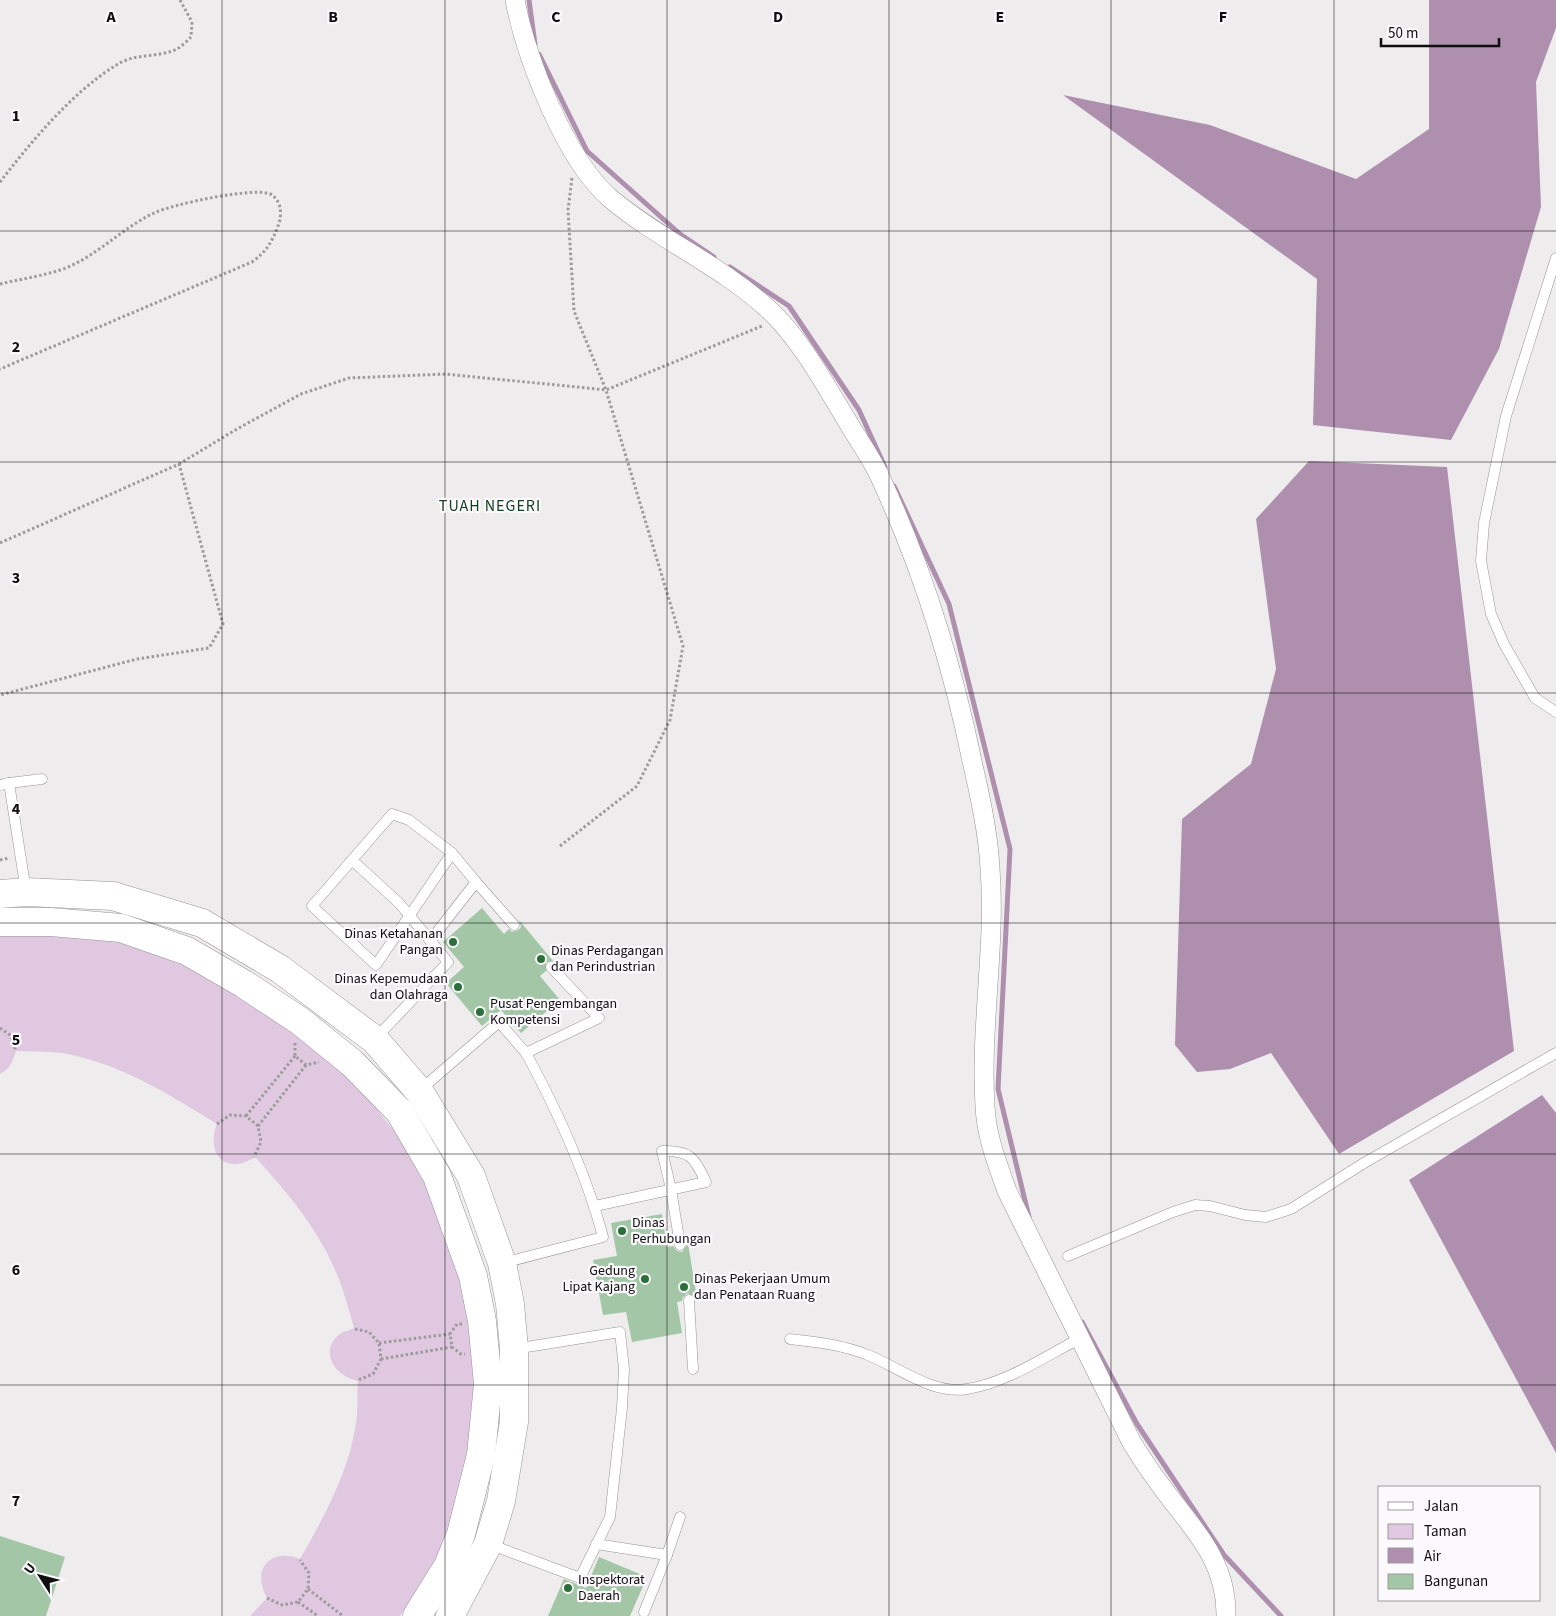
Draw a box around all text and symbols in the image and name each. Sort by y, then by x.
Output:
text: A [105,6,116,28]
text: B [328,6,338,28]
text: C [551,6,561,28]
text: D [773,6,783,28]
text: E [996,6,1004,28]
text: F [1219,6,1227,28]
scale bar [1381,15,1498,47]
text: 50 m [1388,23,1418,44]
text: 1 [12,105,20,127]
text: 2 [12,336,20,358]
district label: TUAH NEGERI [439,495,541,517]
text: 3 [12,567,20,589]
text: 4 [12,798,21,820]
place label: Dinas Ketahanan Pangan [344,924,443,960]
marker: Dinas Ketahanan Pangan [447,936,459,948]
place label: Dinas Perdagangan dan Perindustrian [551,941,664,977]
marker: Dinas Perdagangan dan Perindustrian [535,953,547,965]
place label: Dinas Kepemudaan dan Olahraga [334,969,448,1005]
marker: Dinas Kepemudaan dan Olahraga [452,981,464,993]
place label: Pusat Pengembangan Kompetensi [490,994,617,1030]
marker: Pusat Pengembangan Kompetensi [474,1006,486,1018]
text: 5 [12,1029,20,1051]
place label: Dinas Perhubungan [632,1213,711,1249]
marker: Dinas Perhubungan [616,1225,628,1237]
text: 6 [12,1259,20,1281]
place label: Gedung Lipat Kajang [562,1261,635,1297]
place label: Dinas Pekerjaan Umum dan Penataan Ruang [694,1269,830,1305]
marker: Gedung Lipat Kajang [639,1273,651,1285]
marker: Dinas Pekerjaan Umum dan Penataan Ruang [678,1281,690,1293]
legend [1378,1486,1541,1601]
text: 7 [12,1490,20,1512]
text: Jalan [1424,1496,1458,1517]
text: Taman [1424,1521,1467,1542]
text: Air [1424,1546,1442,1567]
north arrow [15,1551,65,1601]
text: U [19,1559,41,1579]
place label: Inspektorat Daerah [578,1570,645,1606]
text: Bangunan [1424,1571,1488,1592]
marker: Inspektorat Daerah [562,1582,574,1594]

